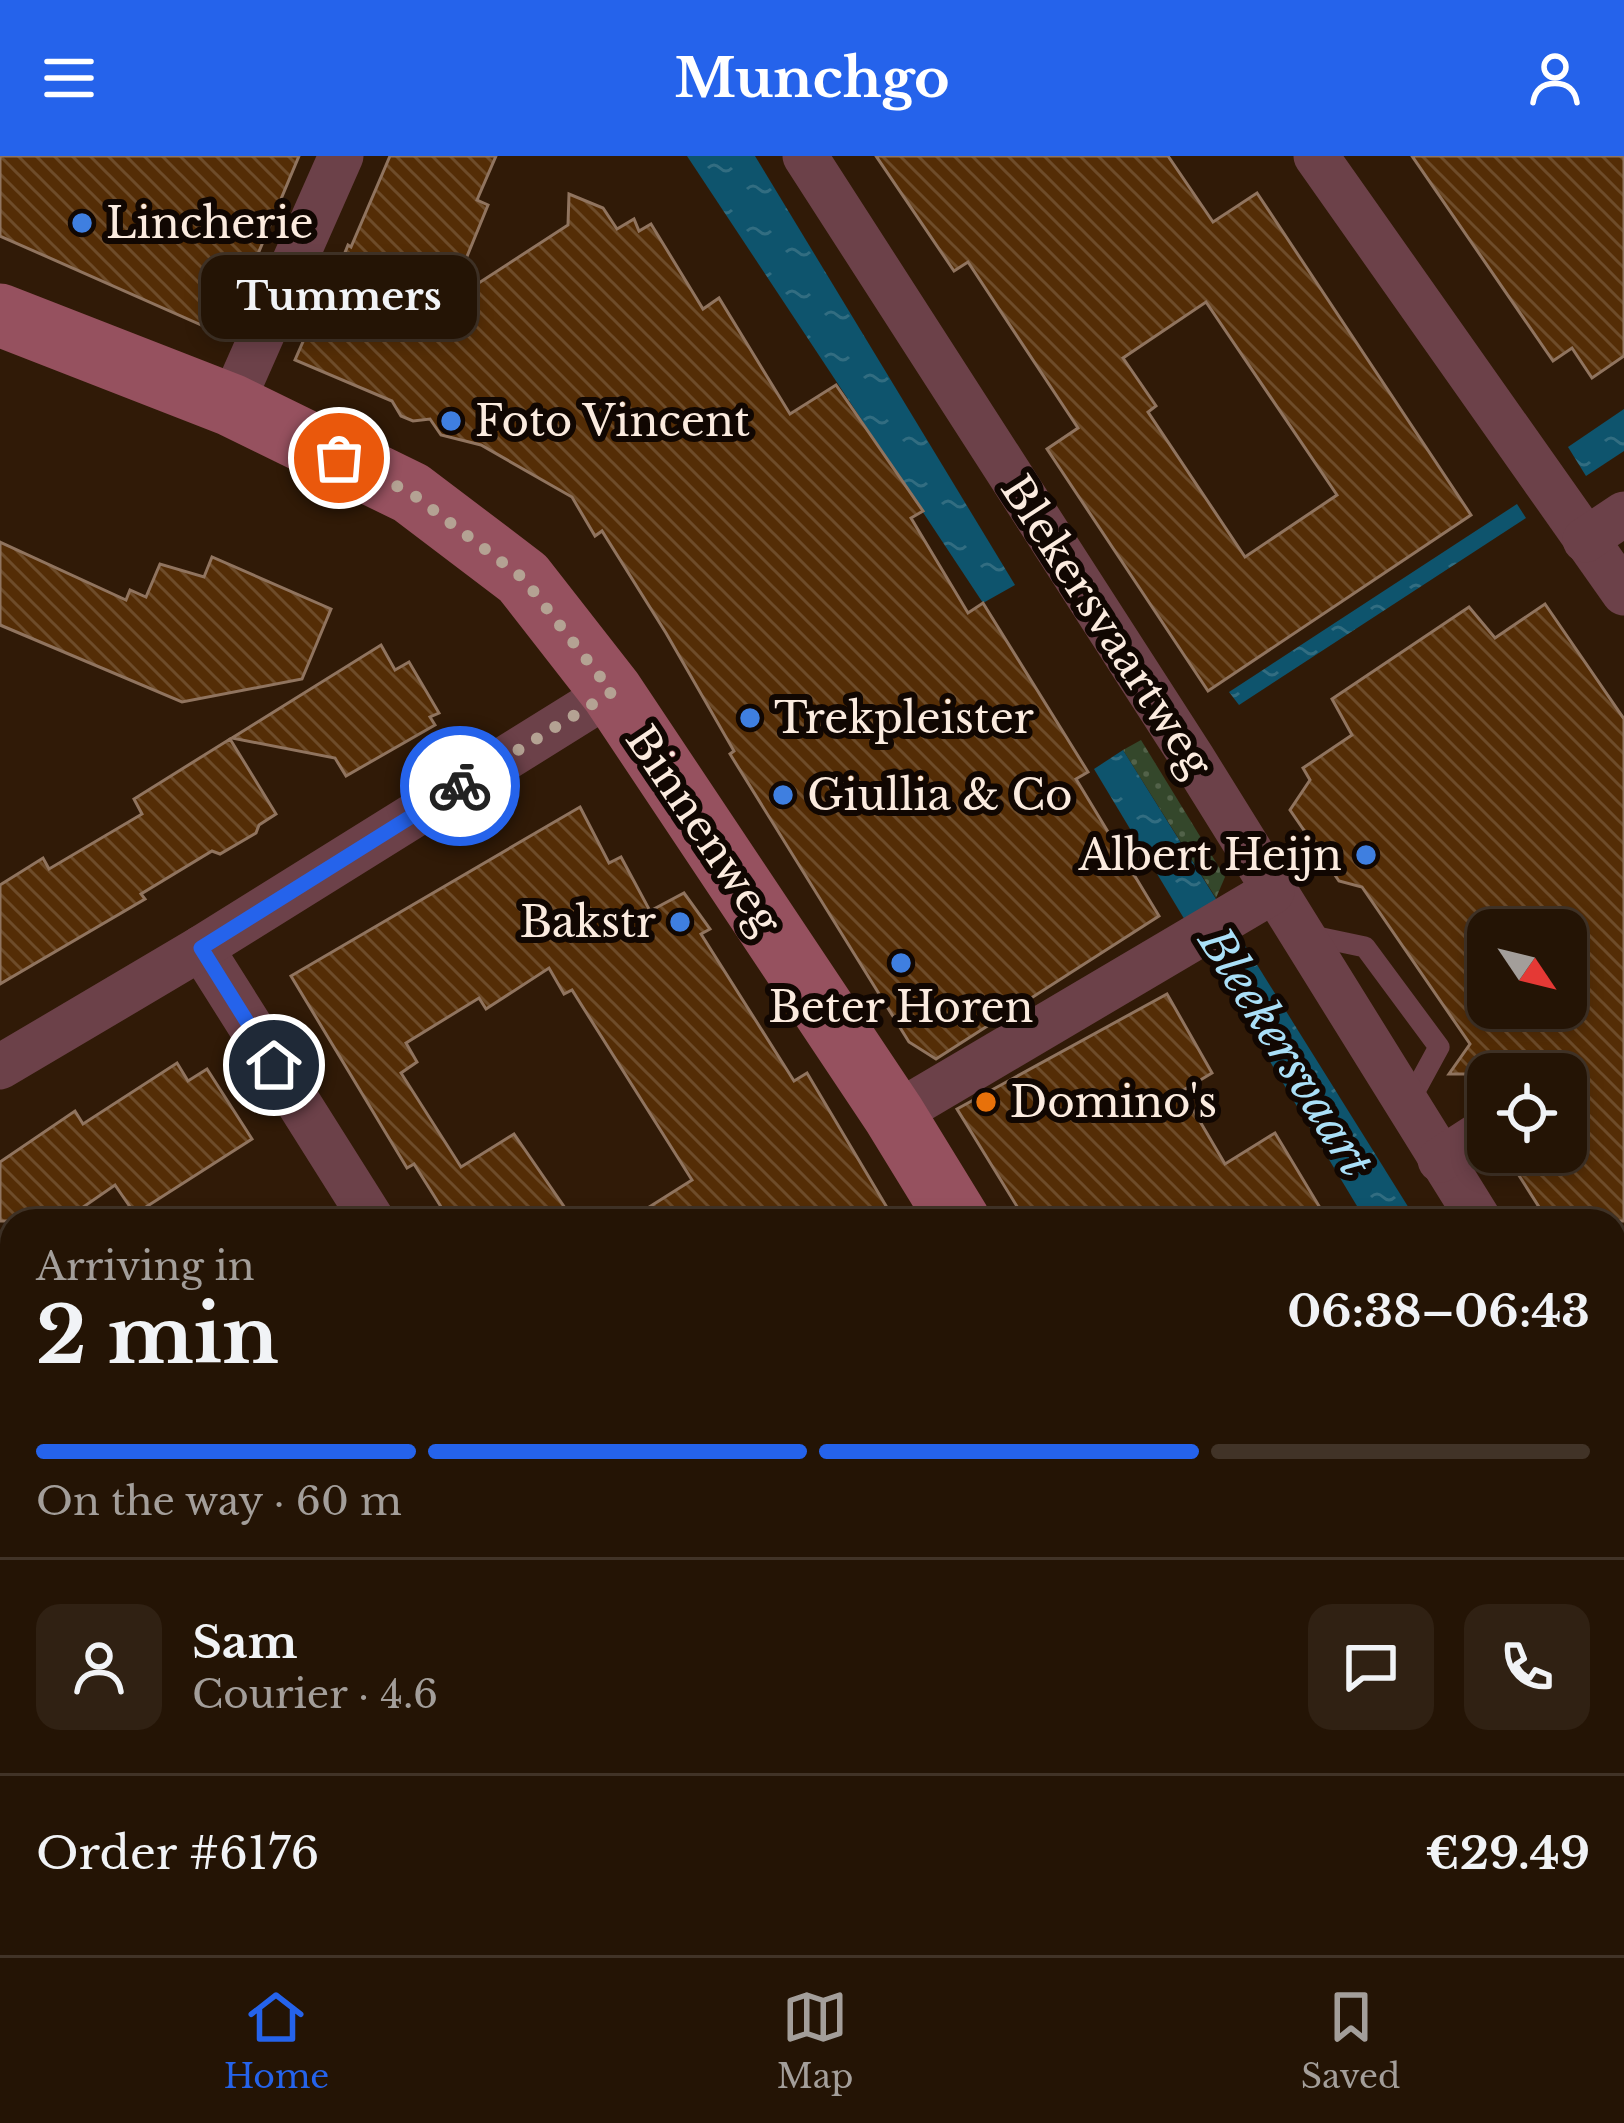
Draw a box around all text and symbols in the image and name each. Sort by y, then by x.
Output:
icon: menu [36,45,102,111]
text: Munchgo [674,45,950,112]
icon: person [1522,45,1588,111]
place label: Lincherie [106,197,314,249]
marker: Lincherie [69,210,95,236]
callout: Tummers [201,254,477,338]
text: Tummers [236,272,442,321]
place label: Foto Vincent [475,395,750,447]
pin [288,407,390,509]
marker: Foto Vincent [438,408,464,434]
icon: bag [306,425,372,491]
street label: Blekersvaartweg [990,466,1224,787]
place label: Trekpleister [774,692,1034,744]
marker: Trekpleister [737,705,763,731]
street label: Binnenweg [615,716,793,945]
courier [400,726,520,846]
icon: bike [427,753,493,819]
place label: Giullia & Co [807,769,1073,821]
marker: Giullia & Co [770,782,796,808]
place label: Albert Heijn [1078,829,1342,881]
marker: Albert Heijn [1353,842,1379,868]
place label: Bakstr [520,896,656,948]
marker: Bakstr [667,909,693,935]
north arrow [1467,909,1587,1029]
map controls [1467,909,1587,1173]
water label: Bleekersvaart [1186,915,1385,1188]
marker: Beter Horen [888,950,914,976]
place label: Beter Horen [769,981,1033,1033]
pin [223,1014,325,1116]
icon: home [241,1032,307,1098]
button: locate [1467,1053,1587,1173]
place label: Domino's [1010,1076,1217,1128]
marker: Domino's [973,1089,999,1115]
text: Arriving in [36,1242,255,1291]
text: 06:38–06:43 [1287,1283,1590,1339]
text: 2 min [36,1287,279,1384]
text: On the way · 60 m [36,1477,402,1526]
button: person [36,1604,162,1730]
button: chat [1308,1604,1434,1730]
button: phone [1464,1604,1590,1730]
text: Sam [192,1614,297,1670]
text: Courier · 4.6 [192,1670,438,1719]
text: Order #6176 [36,1825,319,1881]
text: €29.49 [1425,1825,1590,1881]
tab: Home [224,1984,329,2097]
tab: Map [777,1984,853,2097]
tab: Saved [1301,1984,1400,2097]

